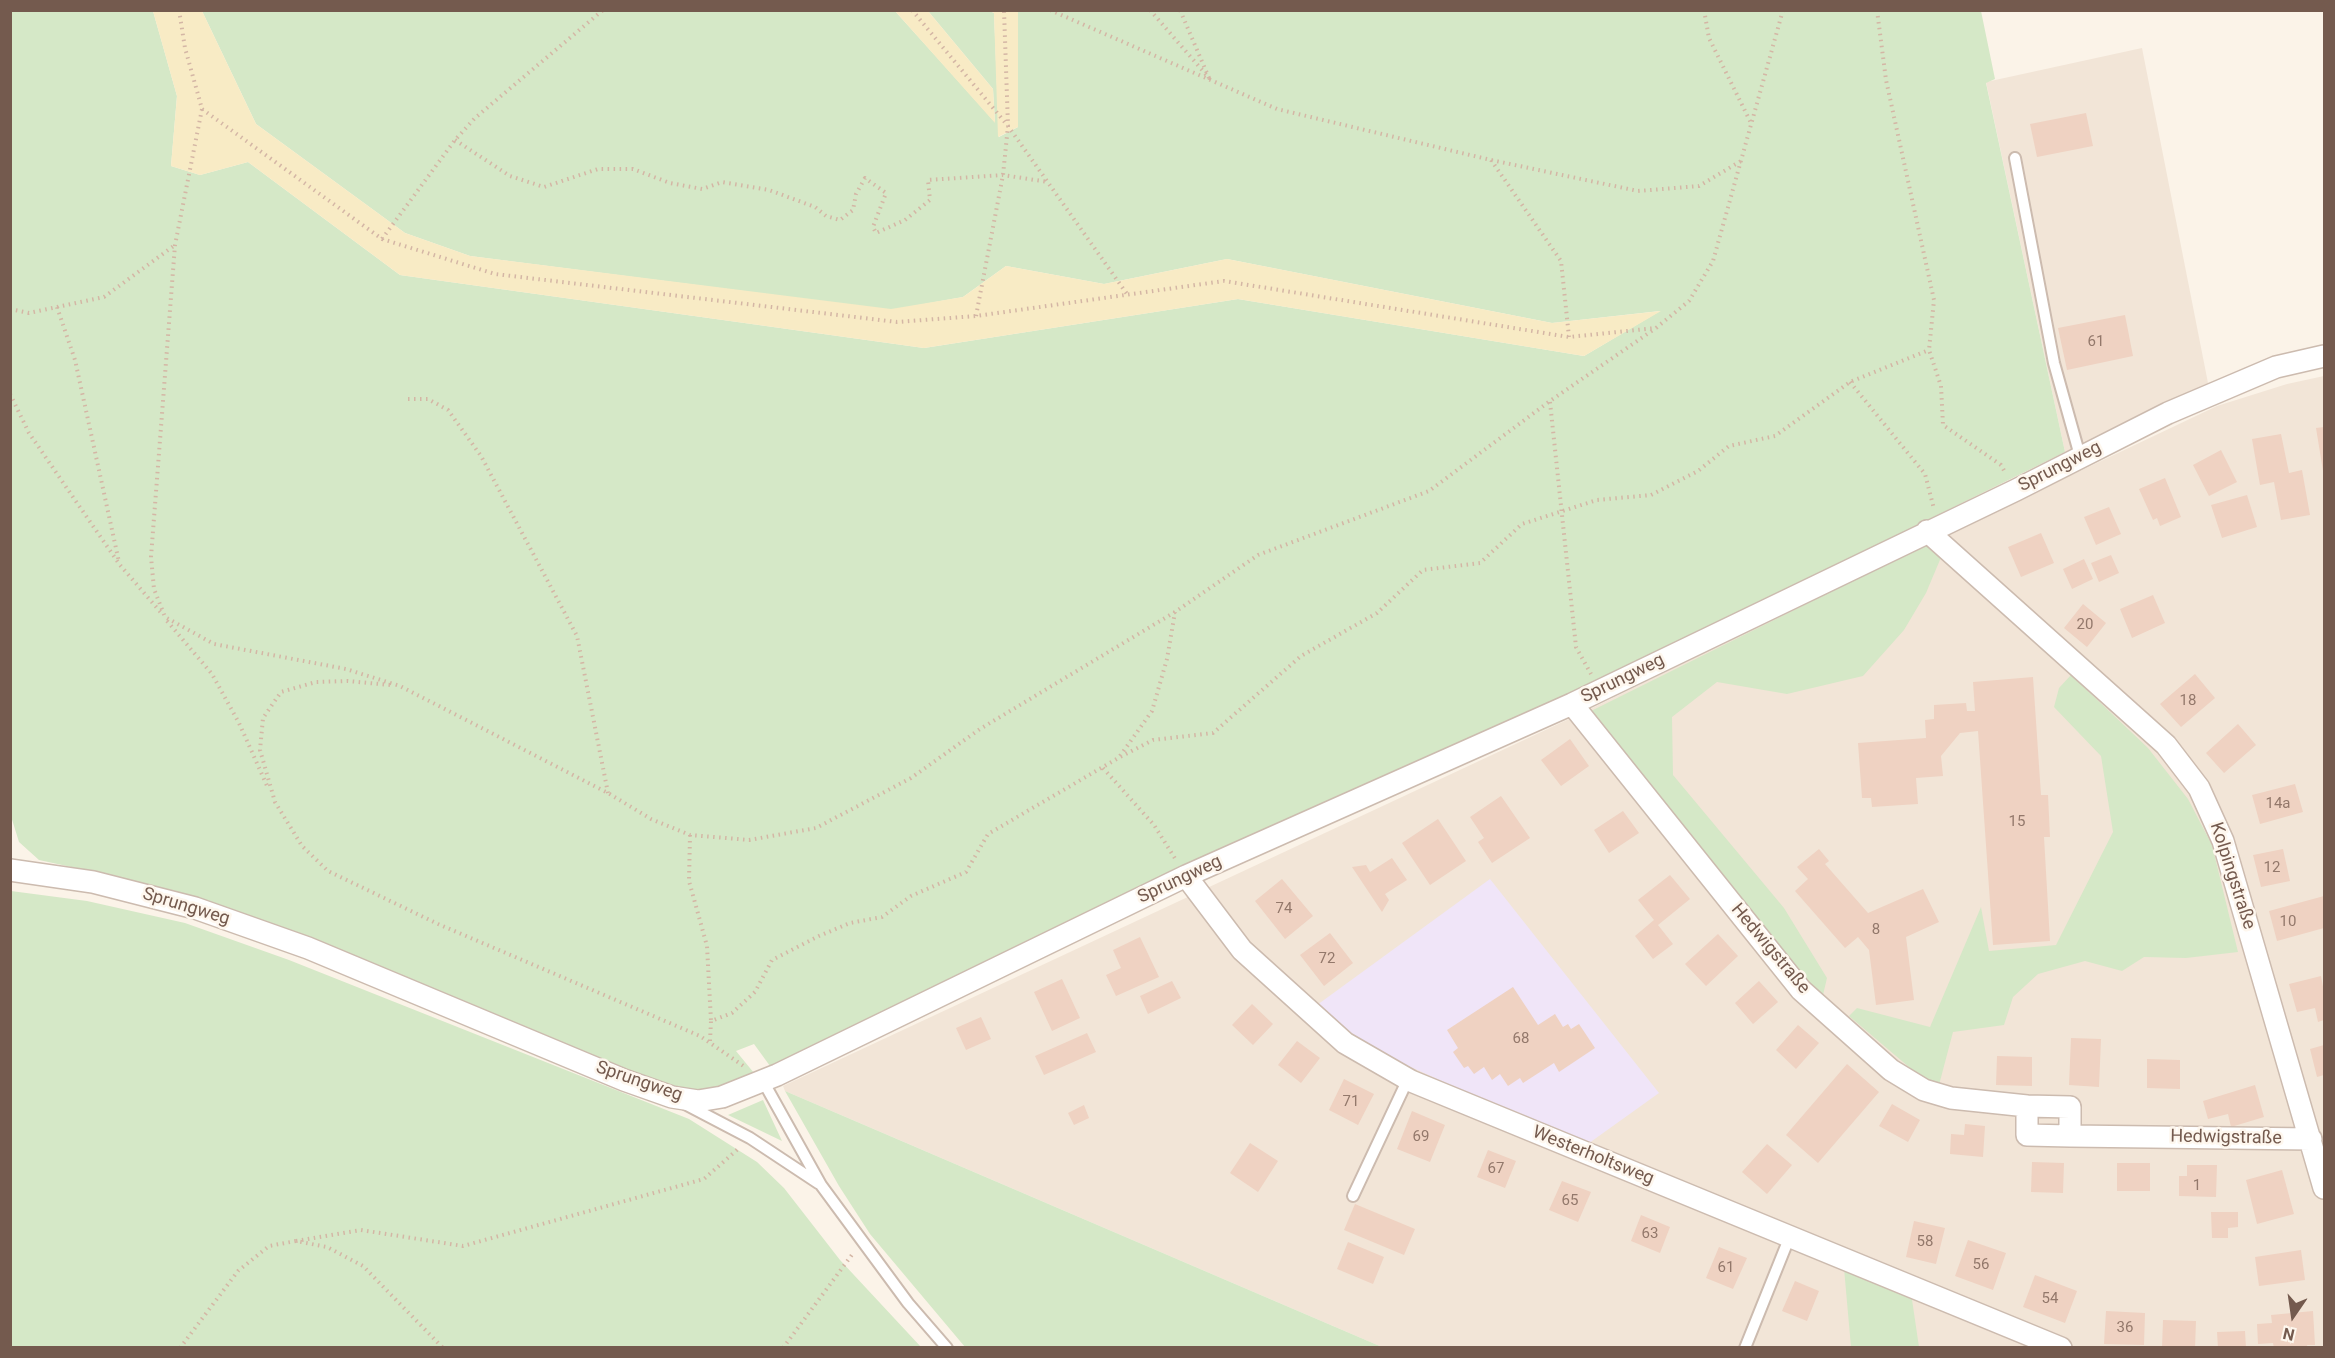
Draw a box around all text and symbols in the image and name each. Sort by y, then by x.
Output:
house number: 61 [2088,333,2104,351]
street label: Sprungweg [2015,437,2105,497]
house number: 20 [2077,616,2093,634]
street label: Sprungweg [1578,650,1668,708]
house number: 18 [2180,692,2196,710]
house number: 14a [2265,795,2291,813]
house number: 15 [2009,813,2025,831]
street label: Kolpingstraße [2205,820,2259,932]
street label: Sprungweg [1135,851,1225,909]
house number: 12 [2264,859,2280,877]
street label: Sprungweg [140,884,232,930]
street label: Hedwigstraße [1726,899,1814,999]
house number: 74 [1276,900,1292,918]
house number: 10 [2280,913,2296,931]
house number: 8 [1872,921,1880,939]
house number: 72 [1319,950,1335,968]
house number: 68 [1513,1030,1529,1048]
street label: Sprungweg [593,1057,685,1107]
house number: 71 [1343,1093,1359,1111]
street label: Westerholtsweg [1529,1122,1657,1190]
street label: Hedwigstraße [2170,1126,2282,1150]
house number: 69 [1413,1128,1429,1146]
house number: 67 [1488,1160,1504,1178]
house number: 1 [2193,1177,2201,1195]
house number: 65 [1562,1192,1578,1210]
house number: 63 [1642,1225,1658,1243]
house number: 58 [1917,1233,1933,1251]
house number: 56 [1973,1256,1989,1274]
house number: 61 [1718,1259,1734,1277]
north arrow [2263,1286,2323,1346]
house number: 54 [2042,1290,2058,1308]
house number: 36 [2117,1319,2133,1337]
text: N [2281,1324,2296,1345]

